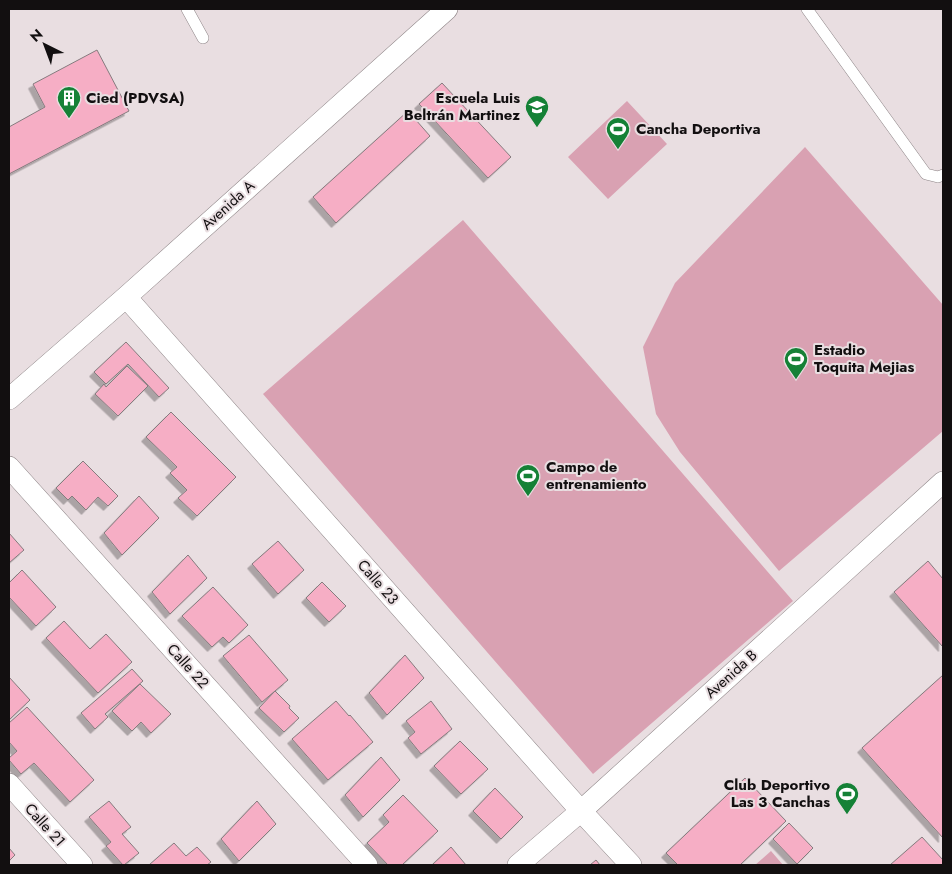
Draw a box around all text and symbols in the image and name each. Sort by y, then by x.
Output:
north arrow [20,20,70,70]
text: N [25,24,47,46]
building icon: Cied (PDVSA) [56,85,82,119]
place label: Cied (PDVSA) [86,87,185,109]
place label: Escuela Luis Beltrán Martinez [404,87,520,126]
school or university icon: Escuela Luis Beltrán Martinez [524,94,550,128]
sports icon: Cancha Deportiva [605,116,631,150]
place label: Cancha Deportiva [636,118,761,140]
street label: Avenida A [196,175,260,235]
place label: Estadio Toquita Mejias [814,339,914,378]
sports icon: Estadio Toquita Mejias [783,346,809,380]
place label: Campo de entrenamiento [546,456,647,495]
sports icon: Campo de entrenamiento [515,463,541,497]
street label: Calle 23 [352,555,404,609]
street label: Calle 22 [162,639,214,693]
street label: Avenida B [700,645,762,703]
place label: Club Deportivo Las 3 Canchas [724,774,830,813]
sports icon: Club Deportivo Las 3 Canchas [834,781,860,815]
street label: Calle 21 [19,798,71,852]

